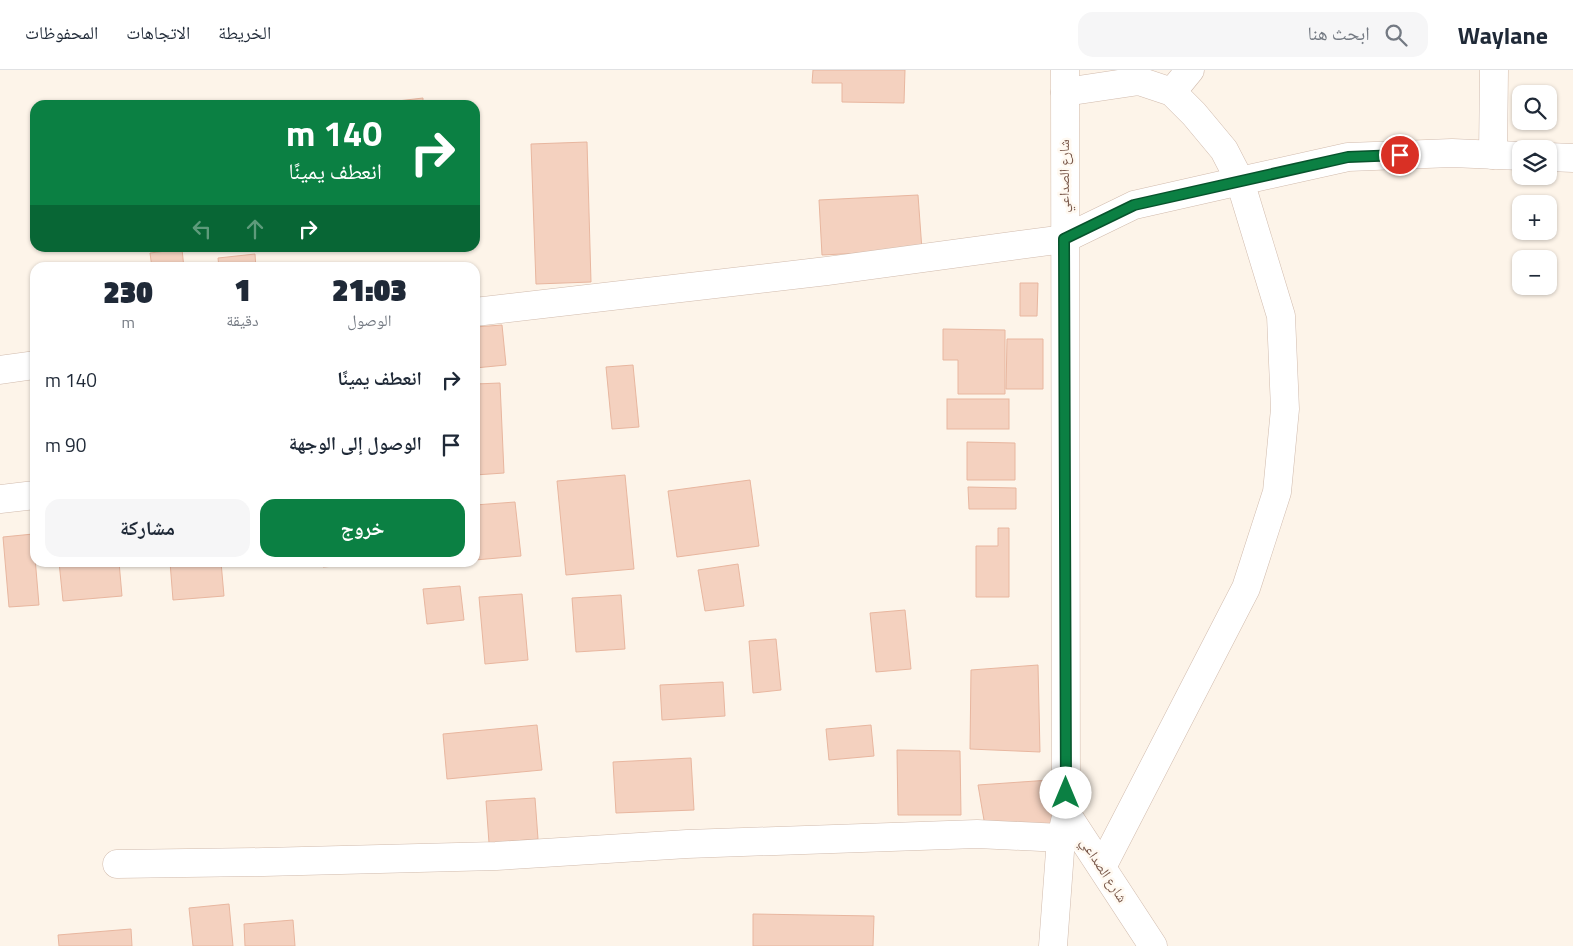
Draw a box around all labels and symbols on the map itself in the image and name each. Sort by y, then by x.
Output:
pin [1379,134,1421,176]
street label: شارع الصداعي [1053,139,1076,213]
position arrow [1039,766,1091,818]
street label: شارع الصداعي [1074,833,1133,907]

